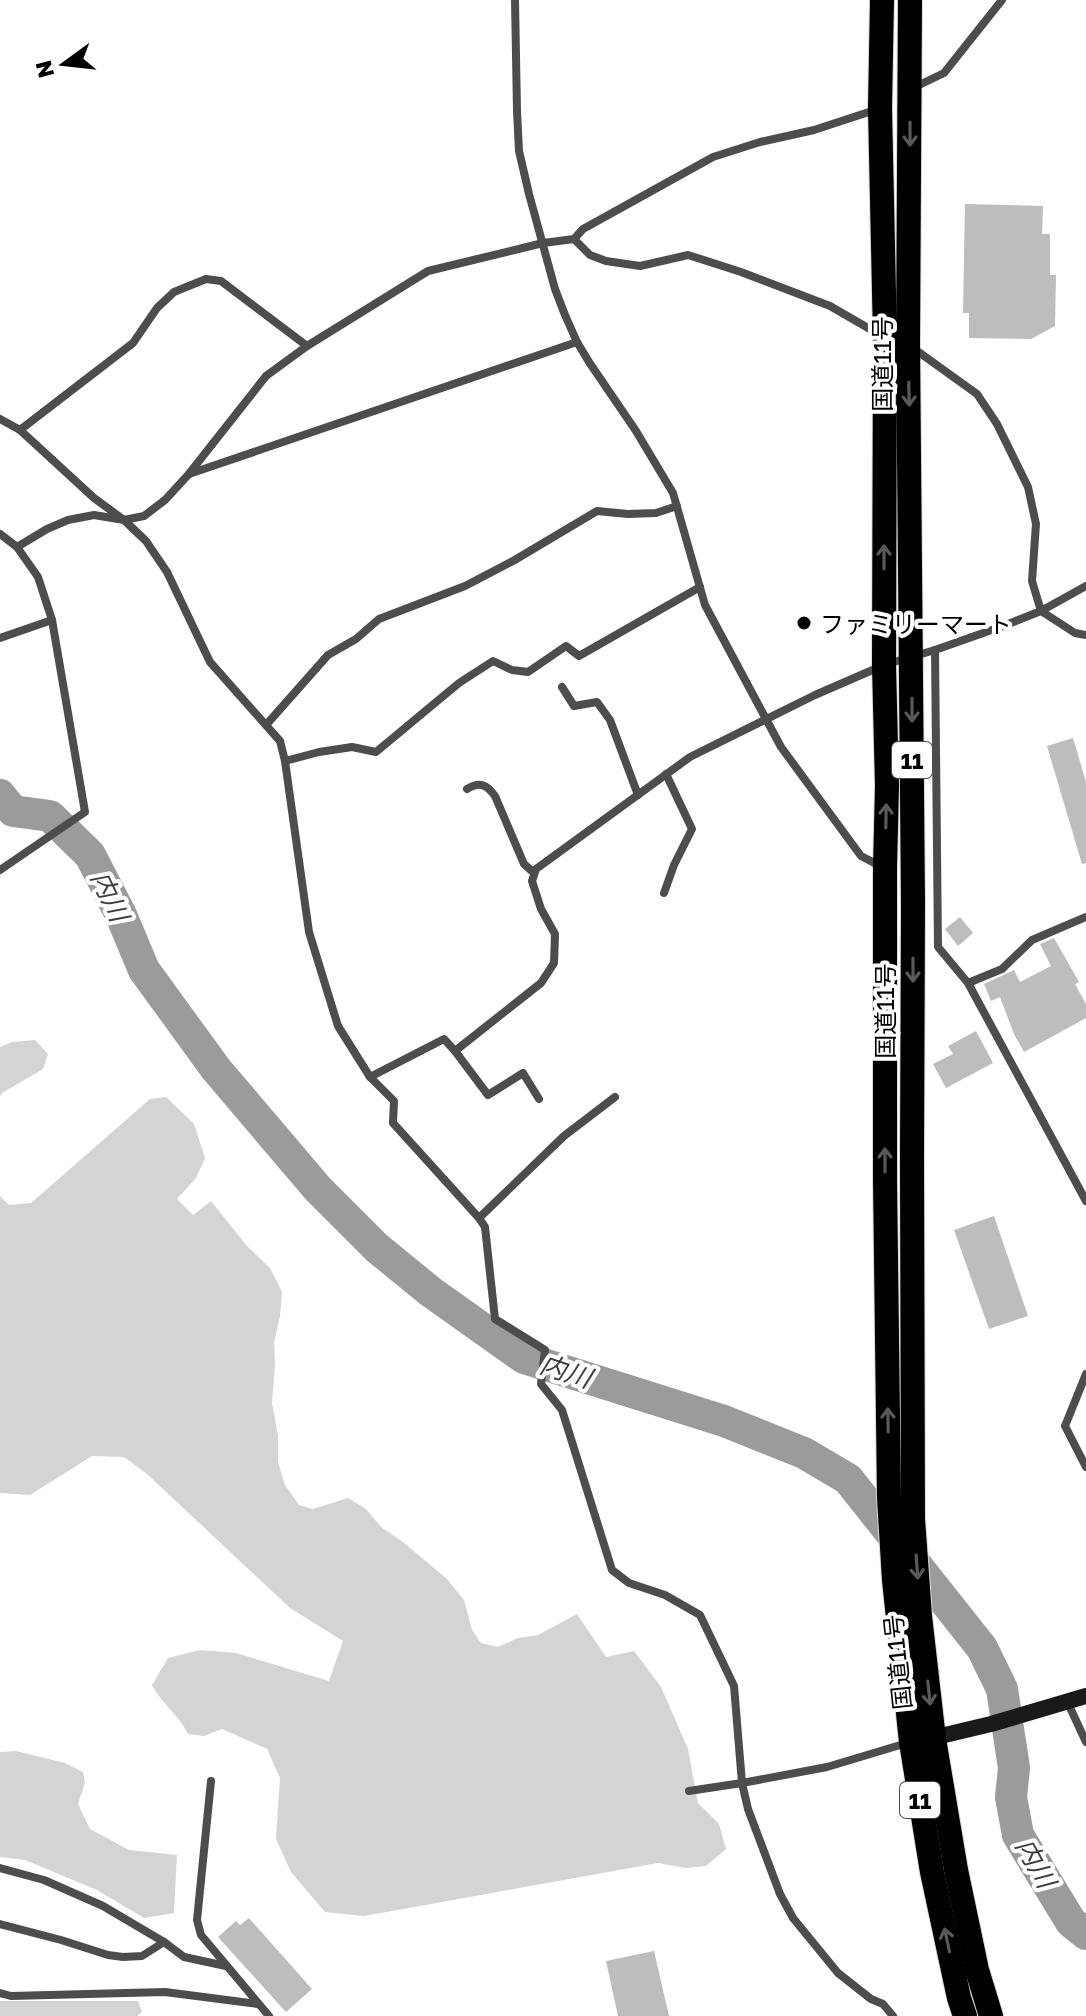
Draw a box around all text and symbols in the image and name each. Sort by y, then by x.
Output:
north arrow [24,24,104,104]
text: N [29,58,59,81]
one-way arrow [902,120,918,147]
street label: 国道11号 [867,316,896,412]
one-way arrow [901,380,916,407]
one-way arrow [876,544,892,571]
place label: ファミリーマート [820,609,1012,638]
marker: ファミリーマート [795,614,813,632]
one-way arrow [904,696,920,723]
road number: 11 [892,742,932,778]
one-way arrow [879,803,894,830]
water label: 内川 [85,866,136,929]
one-way arrow [905,956,920,983]
street label: 国道11号 [870,963,899,1059]
one-way arrow [877,1147,893,1174]
water label: 内川 [536,1348,598,1395]
one-way arrow [880,1407,896,1434]
one-way arrow [910,1553,925,1580]
street label: 国道11号 [878,1613,916,1711]
one-way arrow [921,1679,936,1706]
road number: 11 [900,1782,940,1818]
water label: 内川 [1010,1833,1064,1896]
one-way arrow [939,1928,954,1954]

